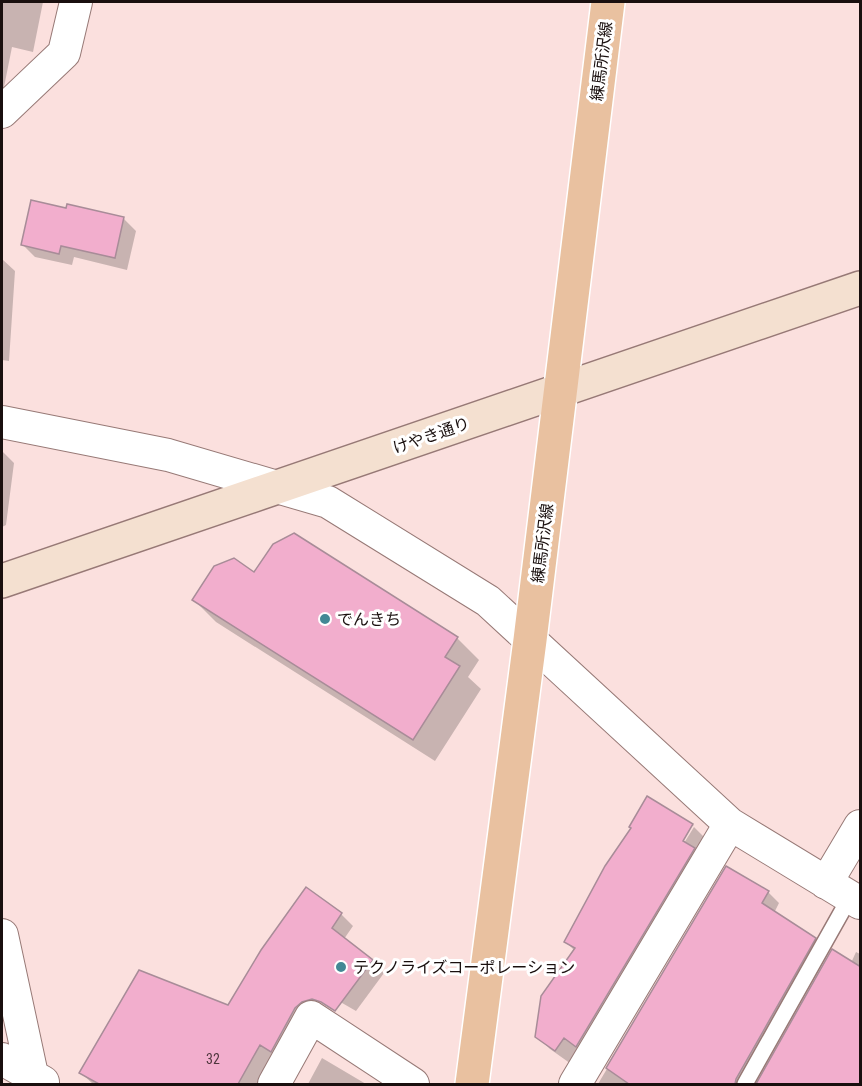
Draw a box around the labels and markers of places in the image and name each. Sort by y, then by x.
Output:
place label: でんきち [337,610,401,629]
marker: でんきち [318,612,332,626]
place label: テクノライズコーポレーション [353,958,575,977]
marker: テクノライズコーポレーション [334,960,348,974]

